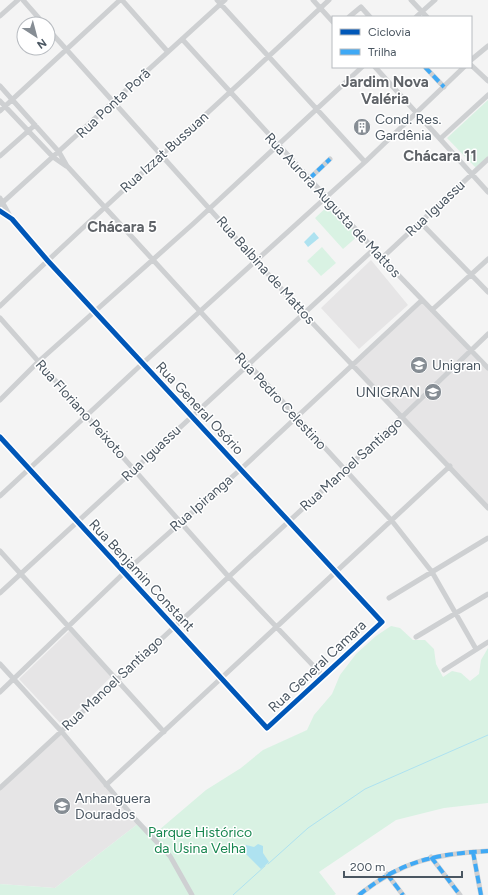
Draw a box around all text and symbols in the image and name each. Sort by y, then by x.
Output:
north arrow [16,16,56,56]
legend [332,16,472,68]
text: Ciclovia [368,25,411,39]
text: N [34,36,49,51]
text: Trilha [368,45,396,59]
street label: Rua Ponta Porã [73,65,154,142]
district label: Jardim Nova Valéria [341,73,429,108]
street label: Rua Izzat Bussuan [117,108,212,196]
place label: Cond. Res. Gardênia [375,111,442,144]
building icon: Cond. Res. Gardênia [352,117,372,137]
street label: Rua Aurora Augusta de Mattos [261,129,404,281]
district label: Chácara 11 [403,147,477,165]
street label: Rua Iguassu [402,177,469,240]
street label: Rua Balbina de Mattos [213,213,319,328]
district label: Chácara 5 [87,218,157,236]
street label: Rua Pedro Celestino [231,349,330,453]
school or university icon: Unigran [409,355,429,375]
street label: Rua Floriano Peixoto [32,356,130,462]
place label: Unigran [432,357,481,374]
street label: Rua General Osório [152,358,247,458]
school or university icon: UNIGRAN [423,382,443,402]
place label: UNIGRAN [356,384,420,401]
street label: Rua Manoel Santiago [297,414,406,515]
street label: Rua Iguassu [118,422,185,485]
street label: Rua Ipiranga [166,472,236,535]
street label: Rua Benjamin Constant [85,516,198,635]
street label: Rua General Camara [265,617,370,716]
street label: Rua Manoel Santiago [58,632,166,735]
place label: Anhanguera Dourados [75,790,151,823]
school or university icon: Anhanguera Dourados [52,796,72,816]
park label: Parque Histórico da Usina Velha [148,824,252,857]
scale bar [344,853,462,879]
text: 200 m [350,860,385,874]

